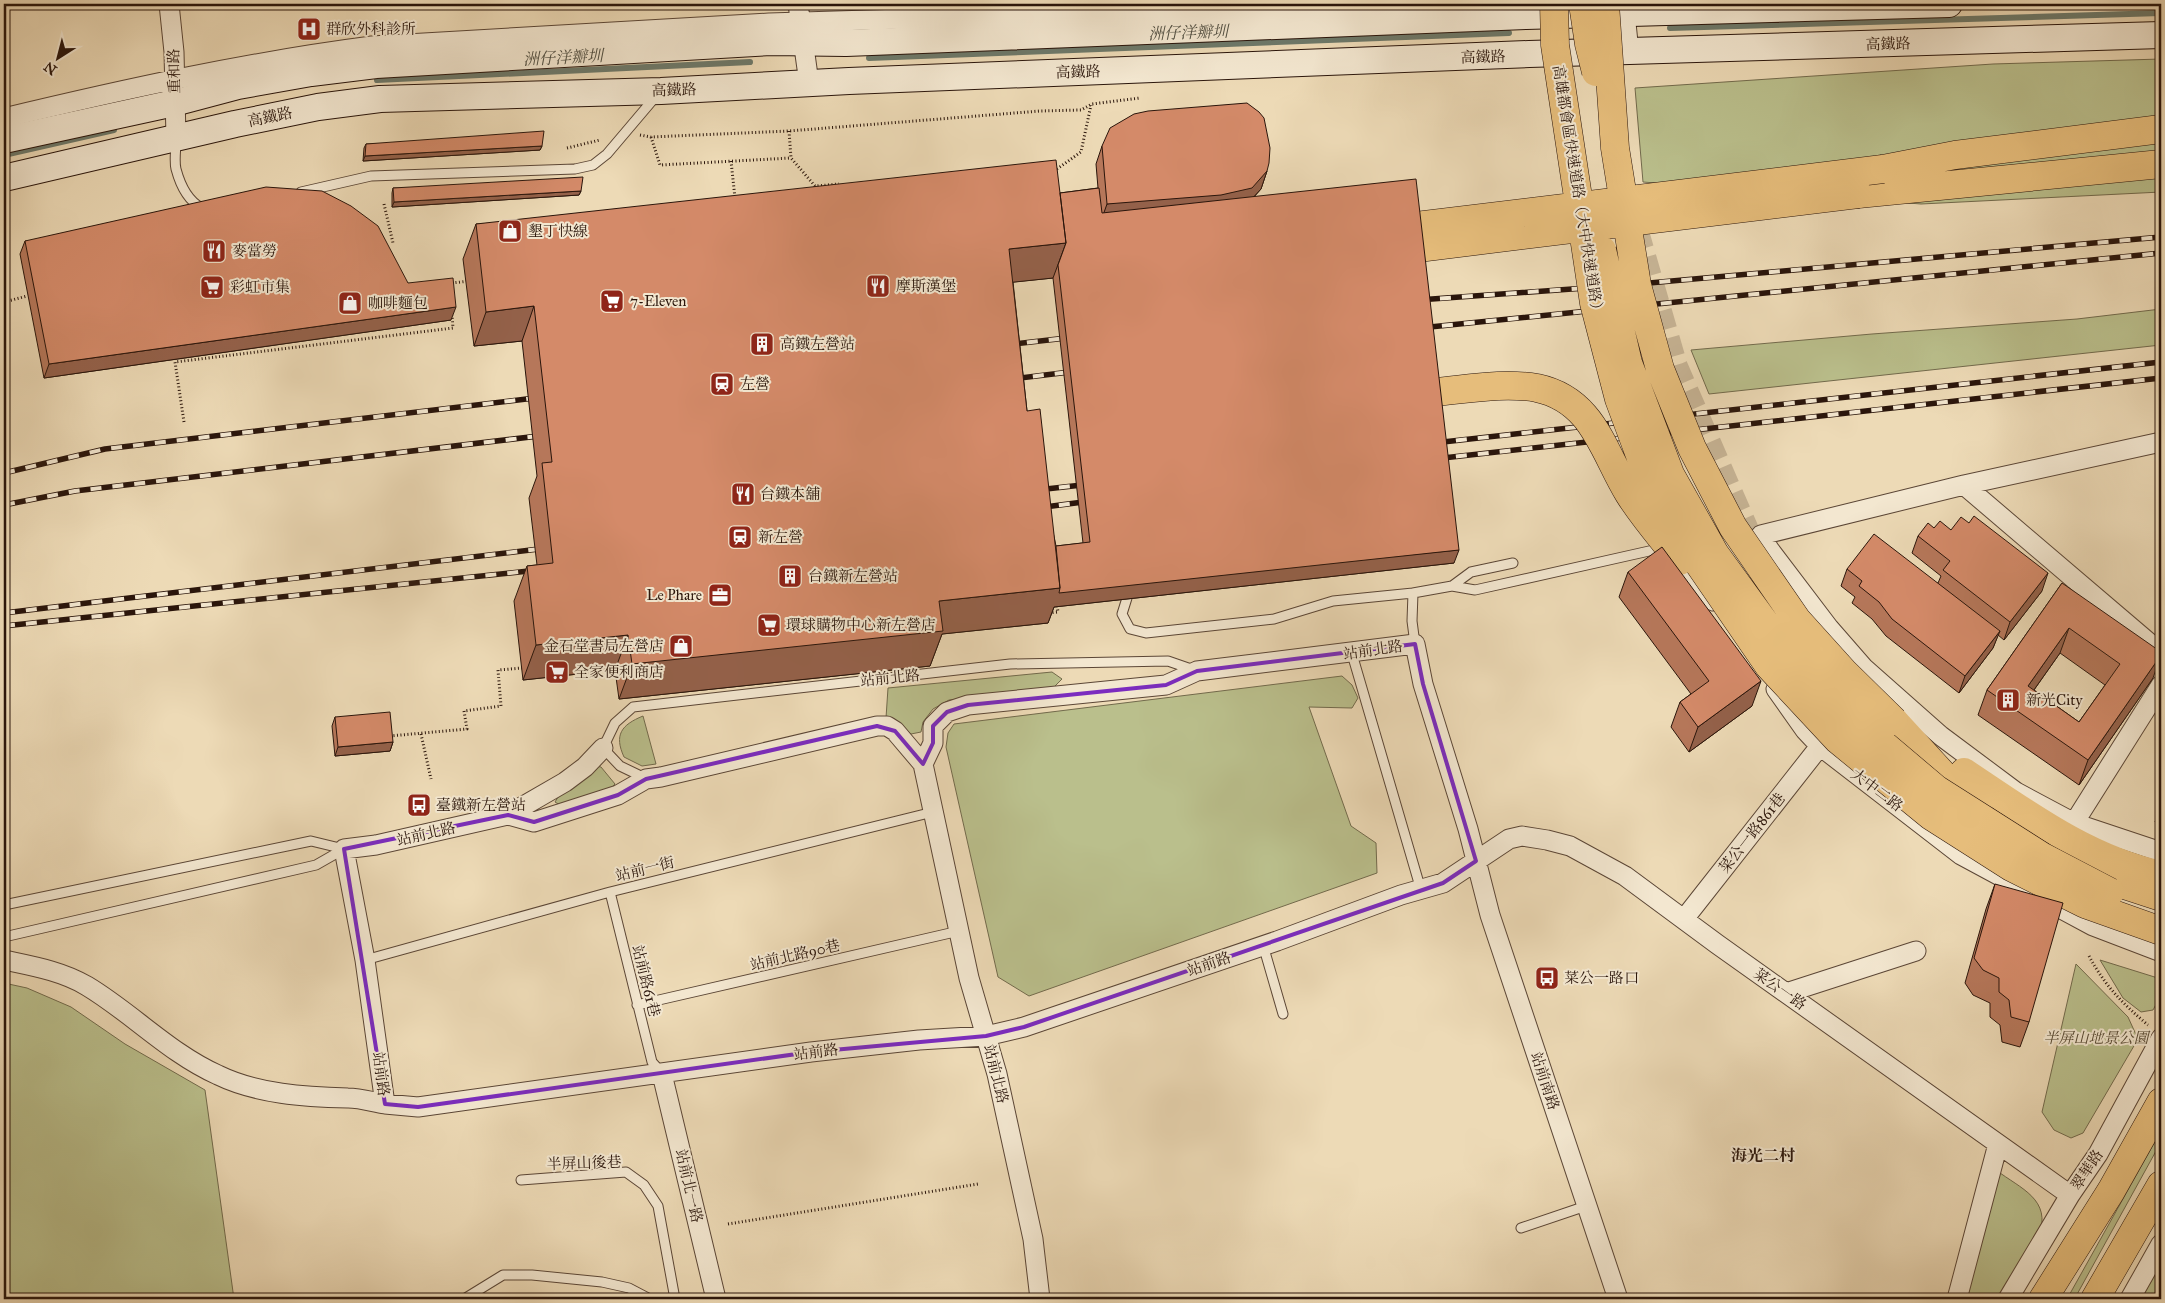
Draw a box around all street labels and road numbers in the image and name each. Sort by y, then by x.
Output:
street label: 高鐵路 [1865,34,1911,54]
street label: 高鐵路 [1460,47,1506,67]
street label: 重和路 [165,48,183,94]
street label: 高鐵路 [1055,62,1101,82]
street label: 高雄都會區快速道路（大中快速道路） [1549,64,1607,318]
street label: 高鐵路 [651,80,697,100]
street label: 高鐵路 [246,104,294,130]
street label: 站前北路 [1342,637,1404,663]
street label: 站前北路 [859,666,921,690]
street label: 大中二路 [1848,765,1906,815]
street label: 菜公一路861巷 [1715,789,1789,877]
street label: 站前北路 [395,818,457,850]
street label: 站前一街 [614,853,676,885]
street label: 站前北路90巷 [748,936,842,974]
street label: 站前路61巷 [628,943,664,1019]
street label: 站前路 [1185,948,1233,980]
street label: 菜公一路 [1750,964,1810,1014]
street label: 站前路 [793,1040,839,1064]
street label: 站前北路 [980,1043,1012,1105]
street label: 站前路 [369,1050,393,1098]
street label: 站前南路 [1527,1050,1563,1112]
street label: 翠華路 [2067,1146,2107,1194]
street label: 站前北一路 [672,1147,706,1225]
street label: 半屏山後巷 [546,1153,622,1173]

